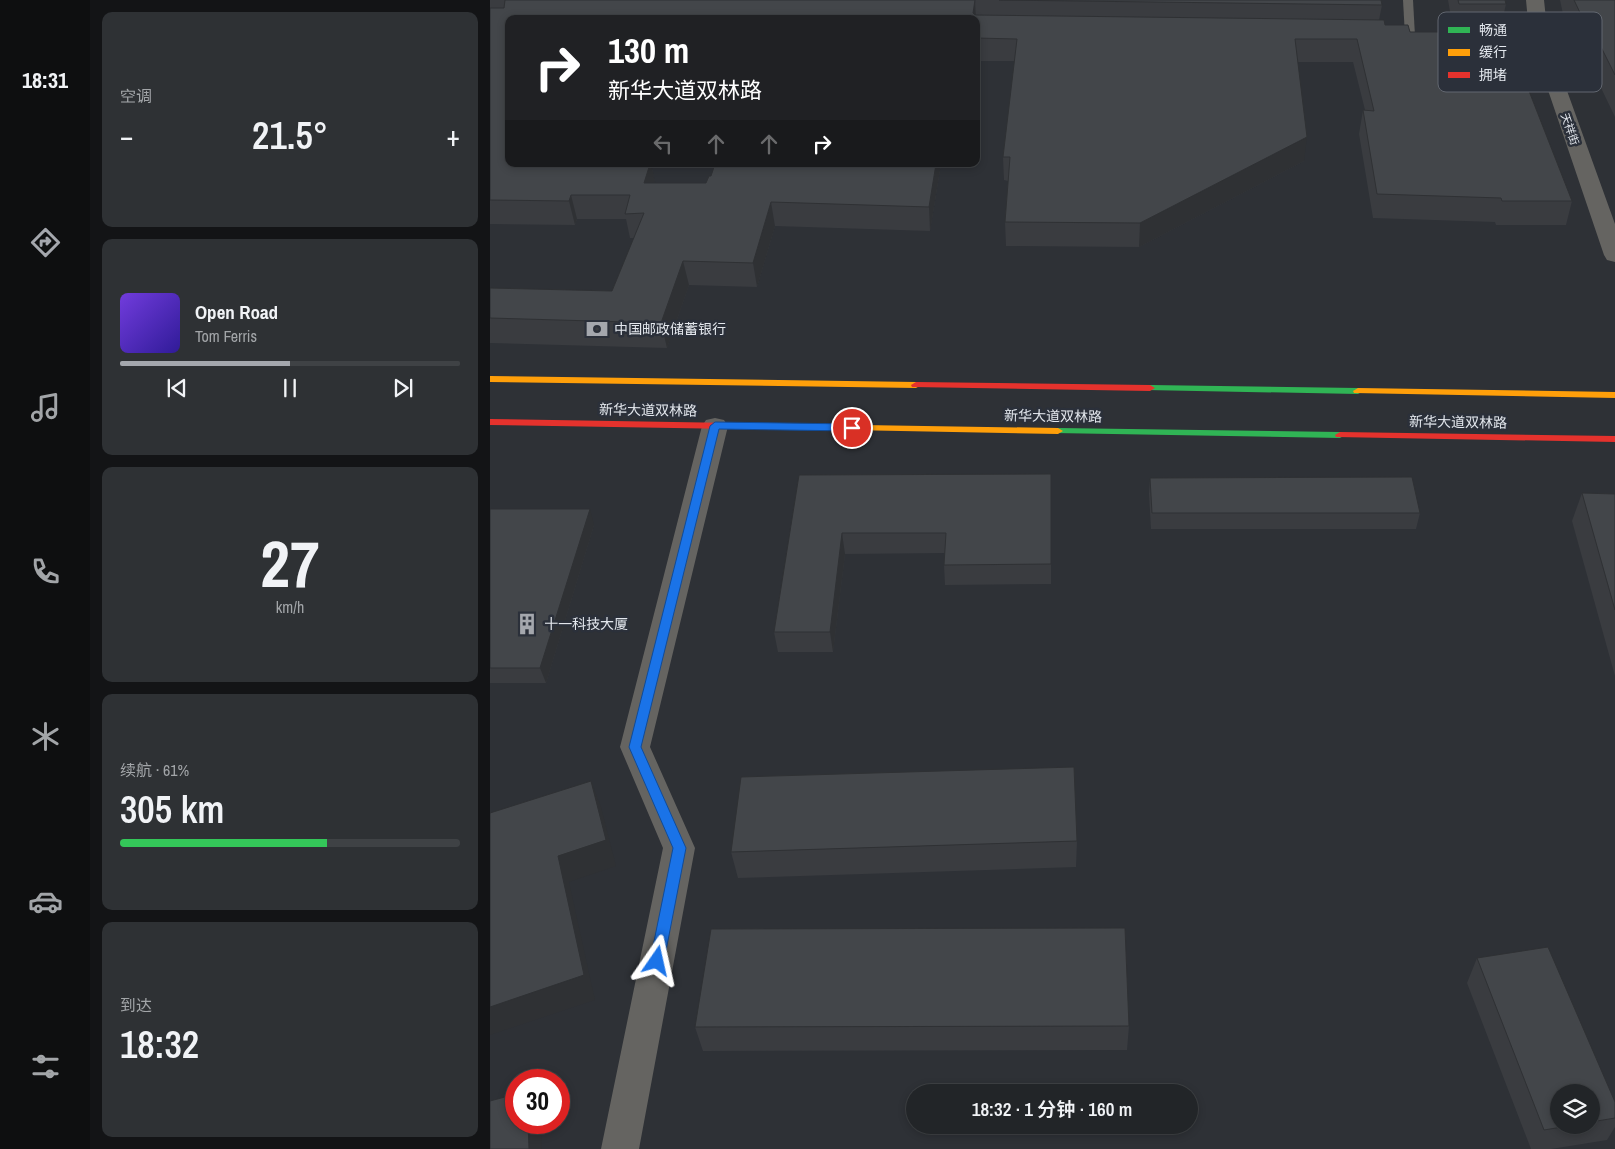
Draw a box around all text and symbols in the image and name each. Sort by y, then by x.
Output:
legend [1438,12,1602,92]
text: 畅通 [1479,21,1507,39]
text: 130 m [608,27,689,74]
icon: right [525,35,590,100]
text: 缓行 [1479,43,1507,61]
text: 18:31 [22,65,68,95]
text: 拥堵 [1479,66,1507,84]
text: 新华大道双林路 [608,75,762,105]
text: 空调 [120,85,152,107]
text: 21.5° [252,110,328,161]
street label: 天祥街 [1558,111,1582,147]
text: − [120,117,133,155]
text: + [447,117,460,155]
icon: left [649,130,677,158]
icon: ahead [702,130,730,158]
icon: ahead [755,130,783,158]
icon: right [808,130,836,158]
icon: directions [28,225,63,260]
text: Open Road [195,299,278,325]
bank icon: 中国邮政储蓄银行 [584,316,610,342]
place label: 中国邮政储蓄银行 [614,320,726,338]
text: Tom Ferris [195,325,257,347]
icon: previous [163,374,191,402]
icon: pause [276,374,304,402]
icon: next [389,374,417,402]
icon: music [28,390,63,425]
street label: 新华大道双林路 [599,400,697,420]
street label: 新华大道双林路 [1004,406,1102,426]
pin [831,407,873,449]
street label: 新华大道双林路 [1409,412,1507,432]
icon: arrive [838,414,866,442]
text: 27 [260,520,320,607]
icon: phone [28,554,63,589]
text: km/h [276,596,304,618]
building icon: 十一科技大厦 [514,611,540,637]
place label: 十一科技大厦 [544,615,628,633]
icon: climate [28,719,63,754]
text: 续航 · 61% [120,759,189,781]
text: 305 km [120,784,224,835]
icon: car [28,884,63,919]
position arrow [630,934,682,986]
text: 到达 [120,994,152,1016]
text: 18:32 [120,1019,199,1070]
icon: filters [28,1049,63,1084]
speed limit sign: 30 [505,1069,570,1134]
map controls [1550,1084,1600,1134]
button: layers [1550,1084,1600,1134]
text: 18:32 · 1 分钟 · 160 m [972,1096,1132,1122]

